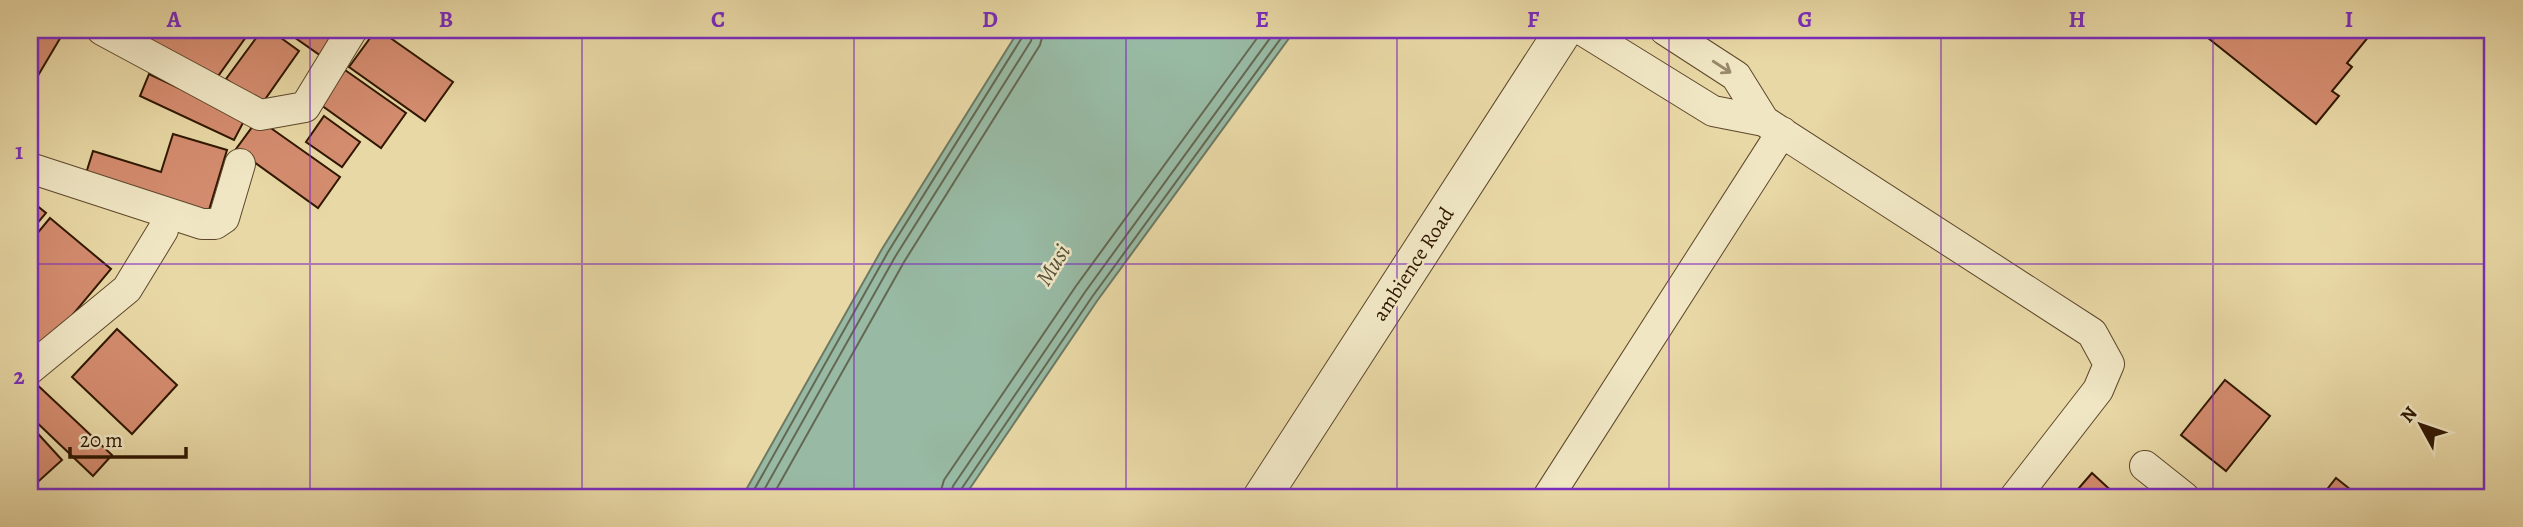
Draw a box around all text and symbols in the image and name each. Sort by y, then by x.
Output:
text: A [166,4,182,35]
text: B [439,4,453,35]
text: C [711,4,725,35]
text: D [982,4,998,35]
text: E [1255,4,1269,35]
text: F [1527,4,1540,35]
text: G [1797,4,1813,35]
text: H [2068,4,2086,35]
text: I [2345,4,2353,35]
one-way arrow [1712,61,1732,75]
text: 1 [15,136,23,167]
street label: ambience Road [1366,201,1461,326]
water label: Musi [1028,238,1078,292]
text: 2 [13,361,25,392]
north arrow [2386,391,2456,461]
text: N [2394,401,2423,428]
scale bar [70,415,186,459]
text: 20 m [80,426,123,454]

